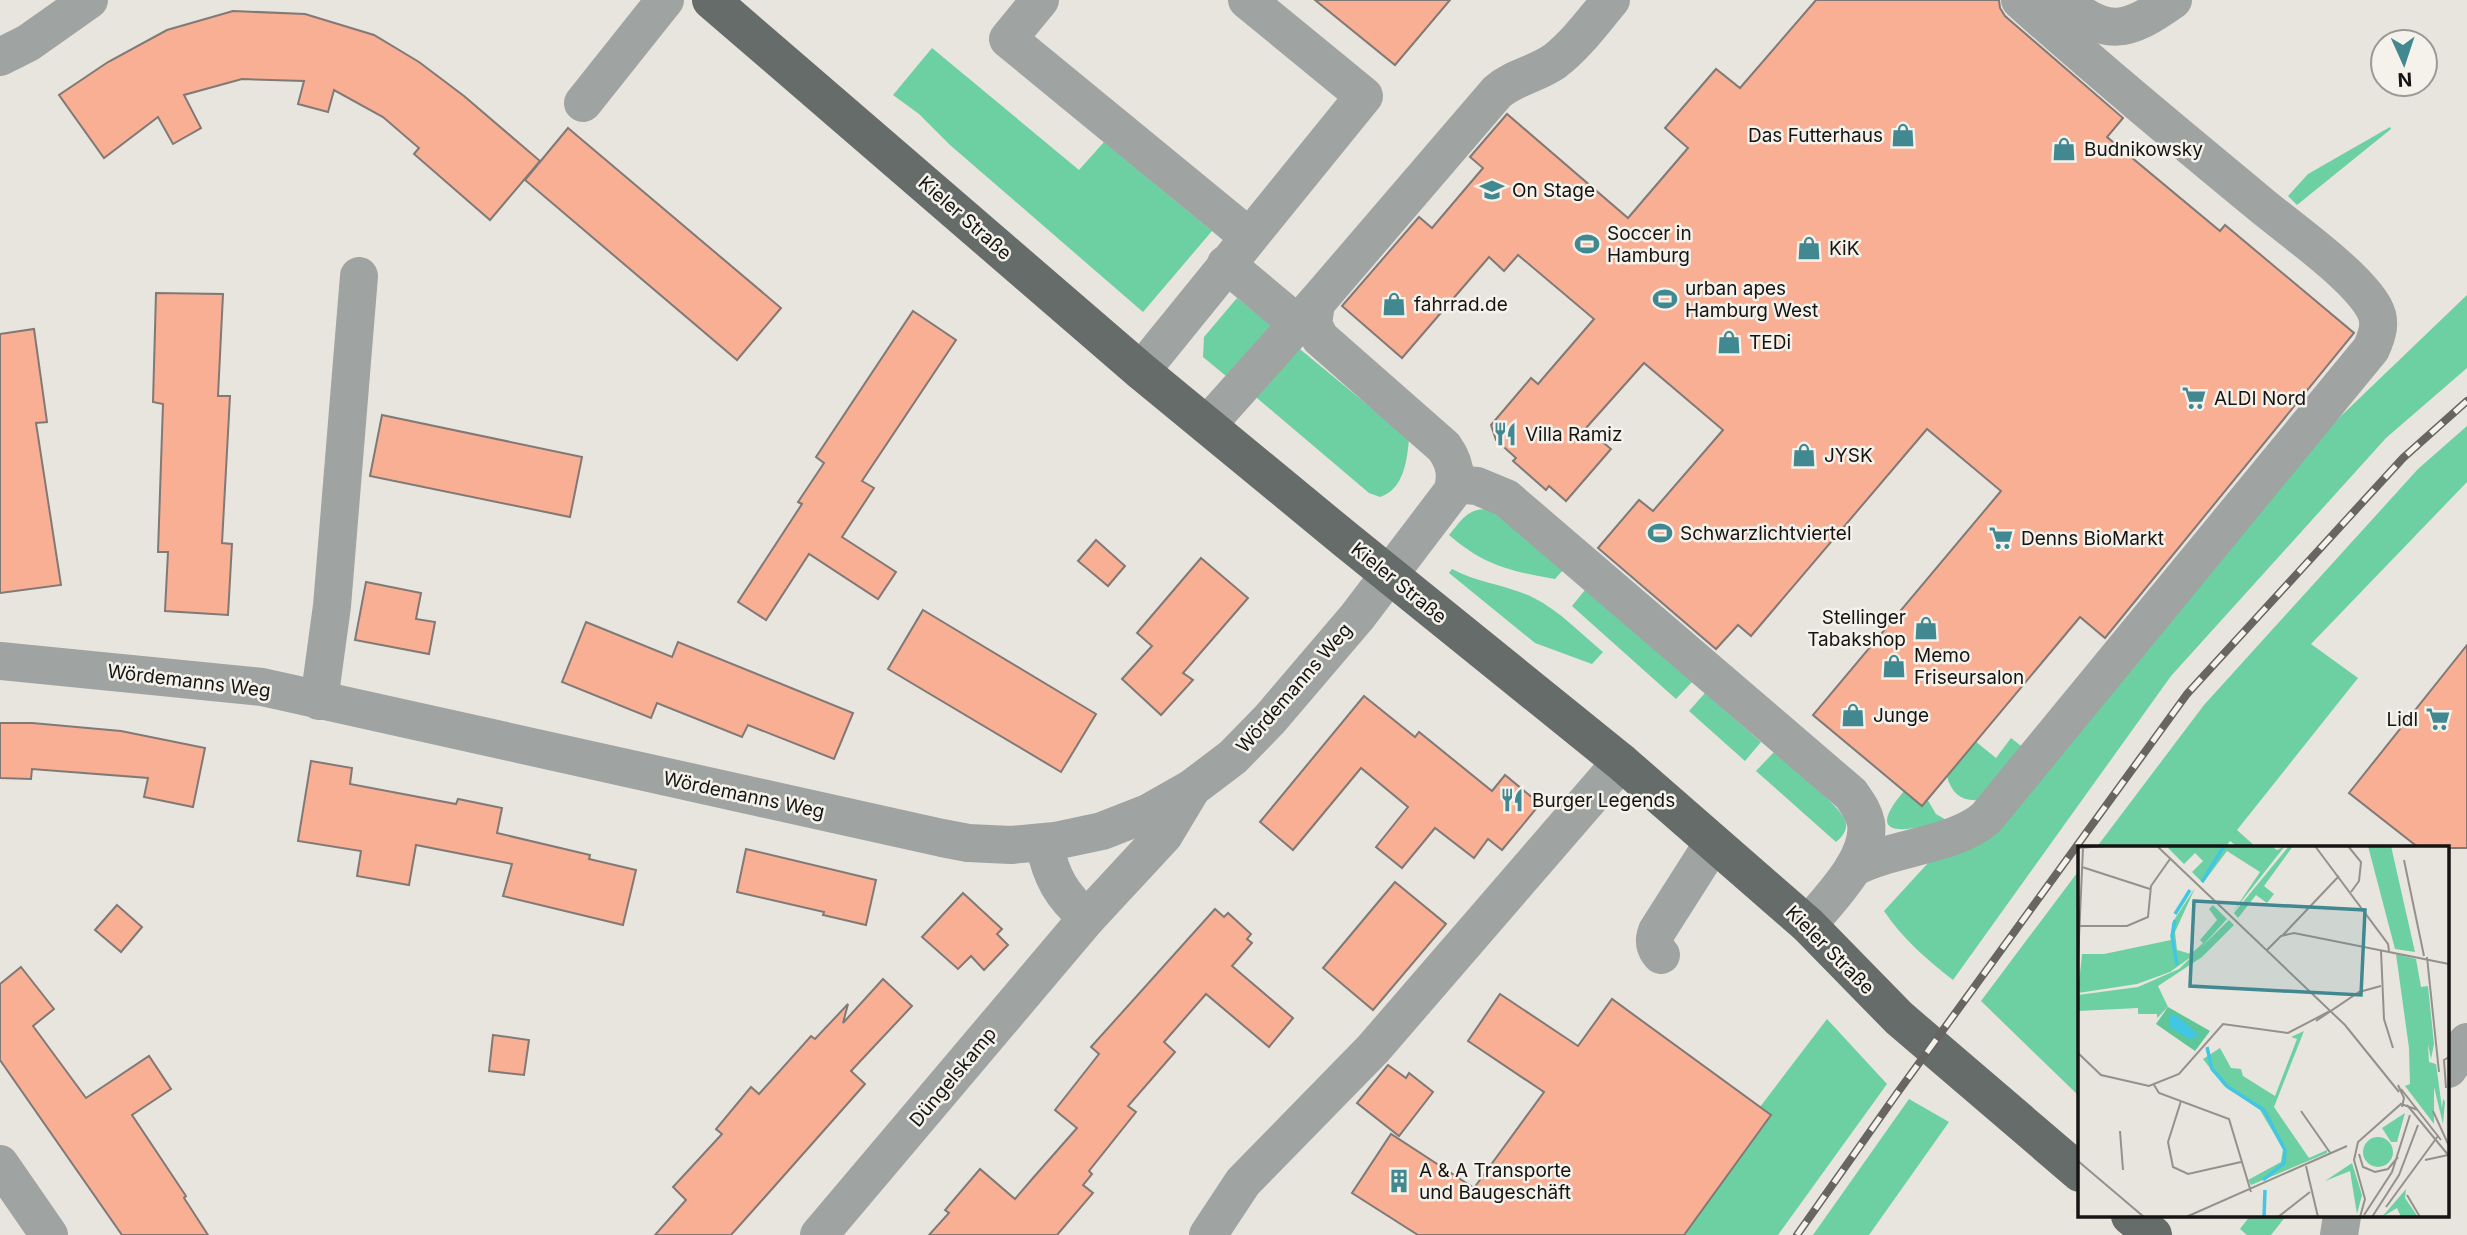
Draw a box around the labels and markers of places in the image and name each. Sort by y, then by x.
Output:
shop icon: Das Futterhaus [1889,121,1917,149]
place label: Das Futterhaus [1748,124,1883,147]
shop icon: Budnikowsky [2050,135,2078,163]
place label: Budnikowsky [2084,138,2203,161]
school or university icon: On Stage [1478,176,1506,204]
place label: On Stage [1512,179,1595,202]
place label: Soccer in Hamburg [1607,222,1692,267]
sports icon: Soccer in Hamburg [1573,230,1601,258]
shop icon: KiK [1795,234,1823,262]
place label: KiK [1829,237,1860,260]
place label: urban apes Hamburg West [1685,277,1818,322]
sports icon: urban apes Hamburg West [1651,285,1679,313]
shop icon: fahrrad.de [1380,290,1408,318]
place label: fahrrad.de [1414,293,1508,316]
shop icon: TEDi [1715,328,1743,356]
place label: TEDi [1749,331,1791,354]
supermarket icon: ALDI Nord [2180,384,2208,412]
place label: ALDI Nord [2214,387,2306,410]
restaurant icon: Villa Ramiz [1491,420,1519,448]
place label: Villa Ramiz [1525,423,1622,446]
shop icon: JYSK [1790,441,1818,469]
place label: JYSK [1824,444,1873,467]
sports icon: Schwarzlichtviertel [1646,519,1674,547]
place label: Schwarzlichtviertel [1680,522,1852,545]
supermarket icon: Denns BioMarkt [1987,524,2015,552]
place label: Denns BioMarkt [2021,527,2164,550]
place label: Stellinger Tabakshop [1807,606,1906,651]
shop icon: Stellinger Tabakshop [1912,614,1940,642]
place label: Memo Friseursalon [1914,644,2024,689]
shop icon: Memo Friseursalon [1880,652,1908,680]
shop icon: Junge [1839,701,1867,729]
place label: Junge [1873,704,1929,727]
supermarket icon: Lidl [2424,705,2452,733]
place label: Lidl [2386,708,2418,731]
restaurant icon: Burger Legends [1498,786,1526,814]
place label: Burger Legends [1532,789,1675,812]
place label: A & A Transporte und Baugeschäft [1419,1159,1571,1204]
building icon: A & A Transporte und Baugeschäft [1385,1167,1413,1195]

